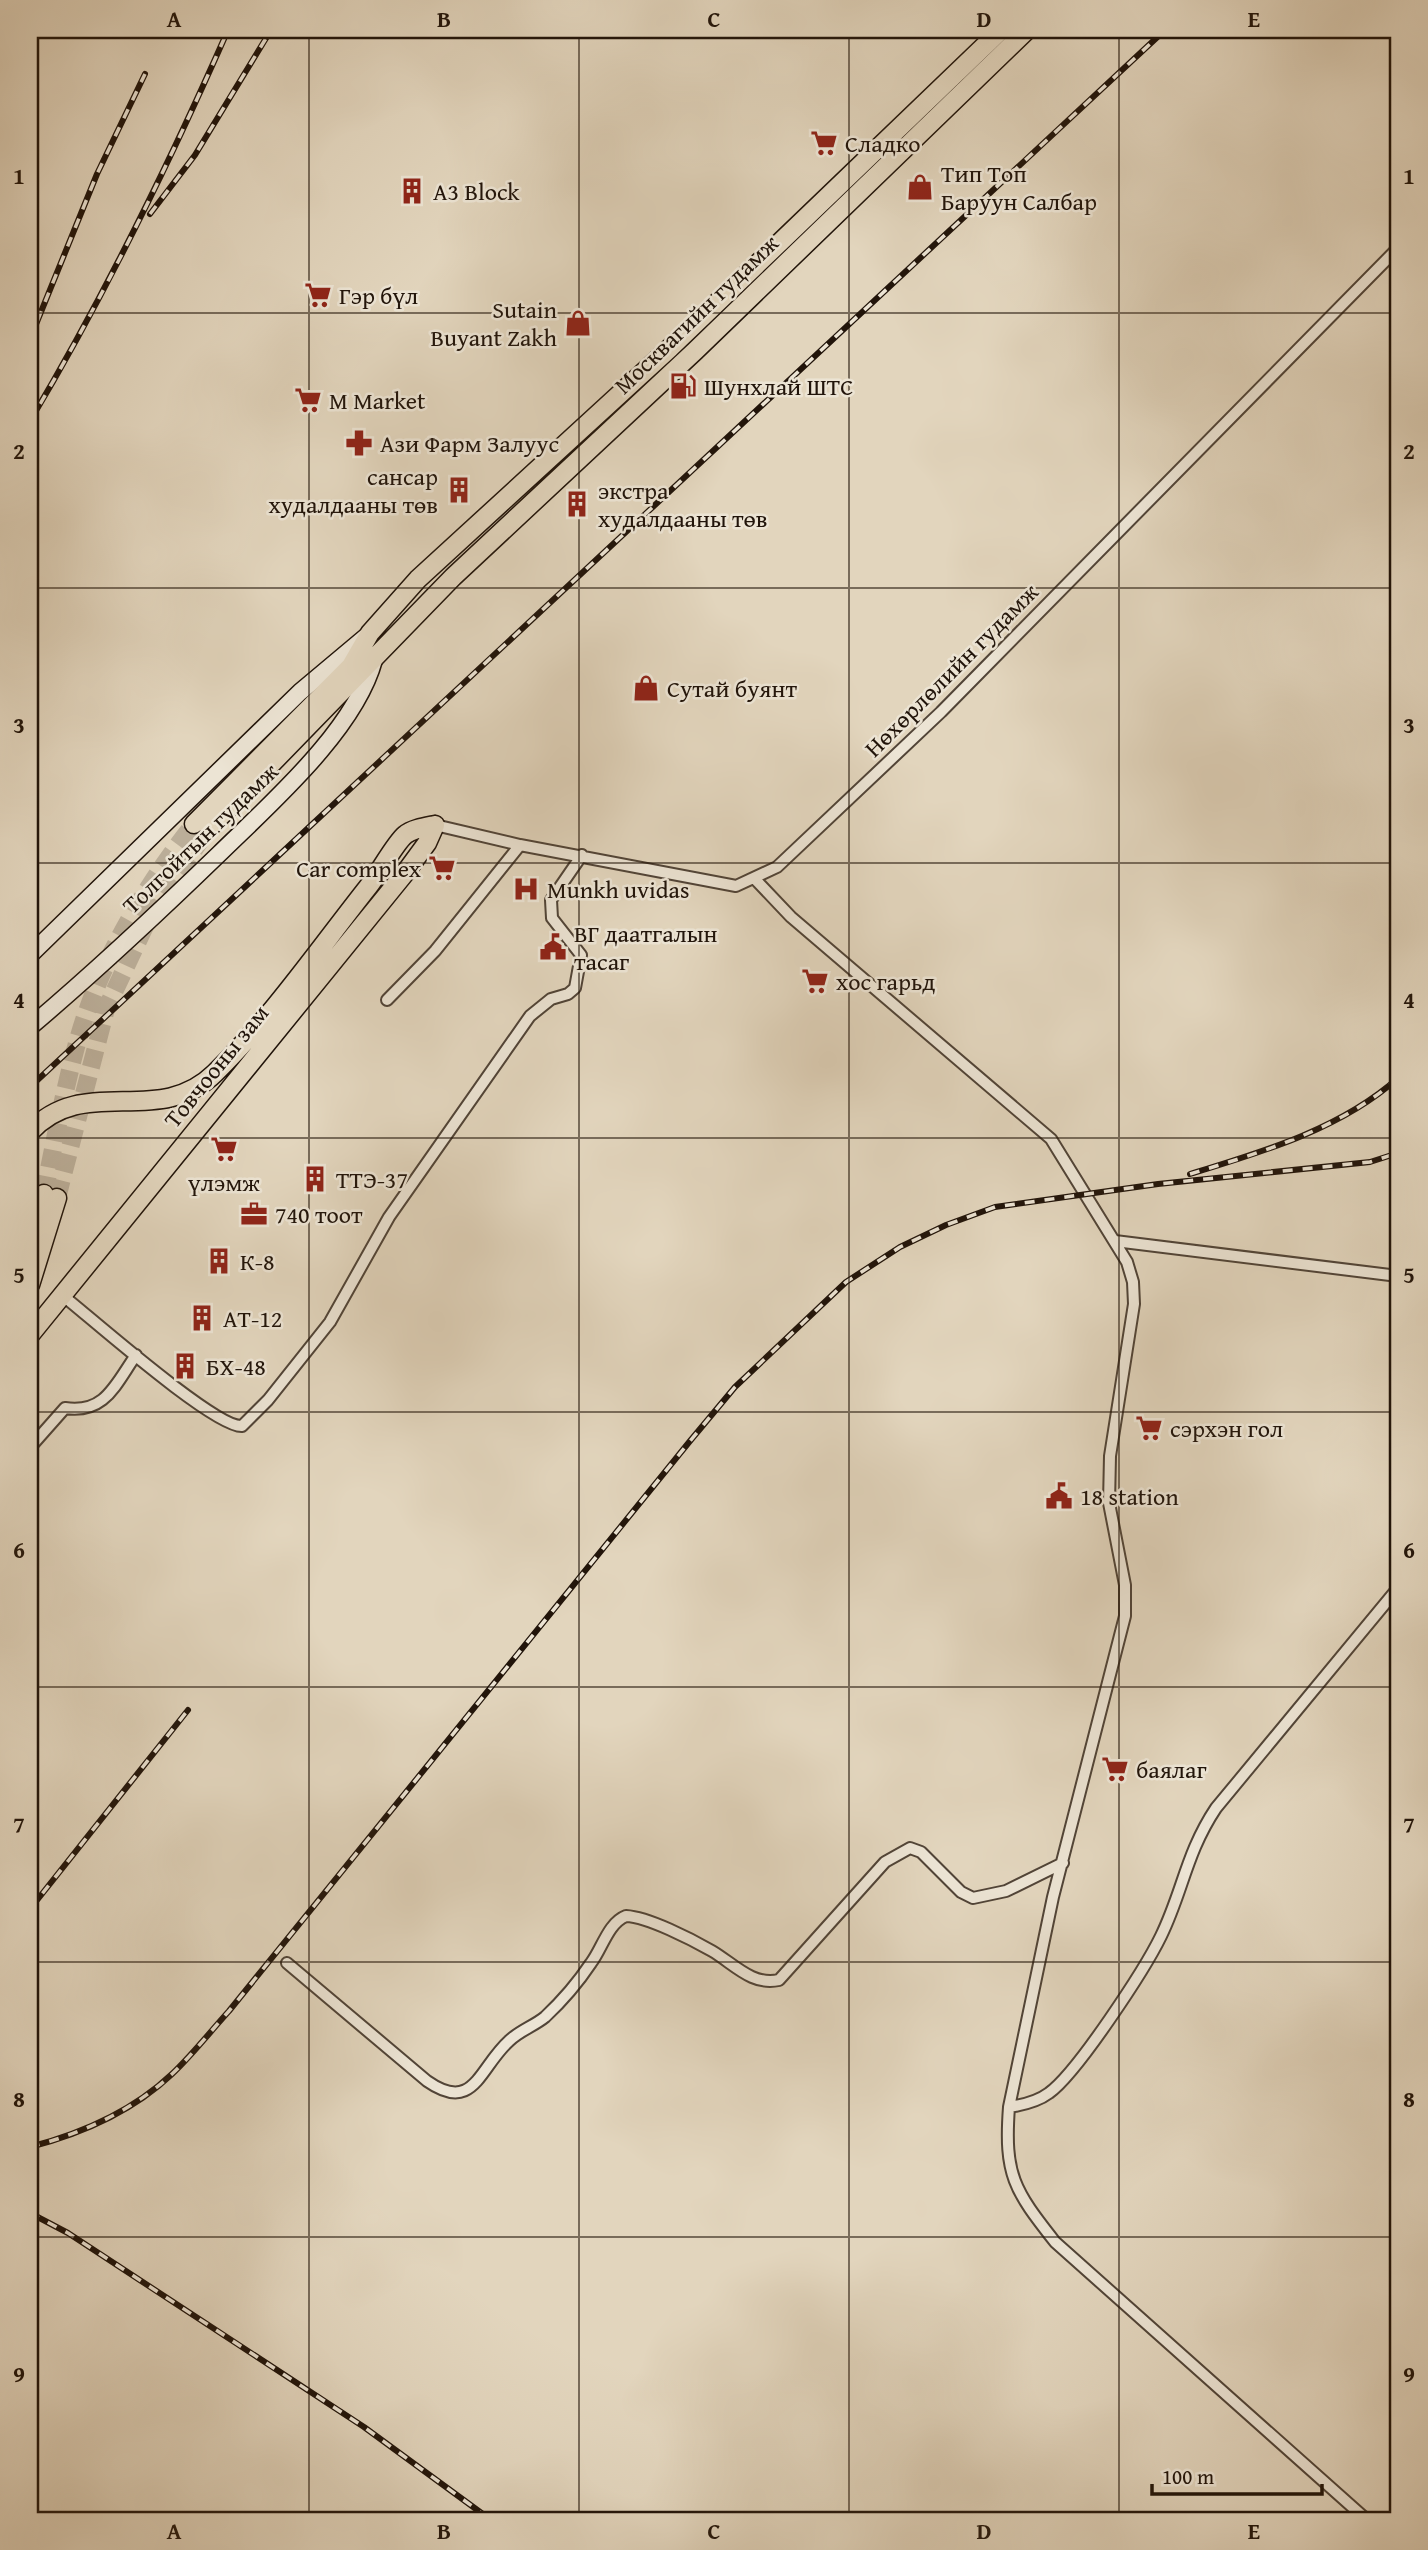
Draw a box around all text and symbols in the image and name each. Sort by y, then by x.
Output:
text: A [167,2,182,35]
text: B [437,2,451,35]
text: C [707,2,721,35]
text: D [977,2,992,35]
text: E [1248,2,1260,35]
place label: Сладко [845,126,921,161]
supermarket icon: Сладко [809,128,839,158]
place label: Тип Топ Баруун Салбар [941,156,1097,219]
text: 1 [13,159,25,192]
text: 1 [1403,159,1415,192]
shop icon: Тип Топ Баруун Салбар [905,172,935,202]
place label: A3 Block [433,174,520,209]
building icon: A3 Block [397,176,427,206]
street label: Москвагийн гудамж [606,226,786,402]
place label: Гэр бүл [339,278,418,313]
supermarket icon: Гэр бүл [303,280,333,310]
place label: Sutain Buyant Zakh [431,292,558,355]
shop icon: Sutain Buyant Zakh [563,308,593,338]
place label: Шунхлай ШТС [704,369,853,404]
fuel station icon: Шунхлай ШТС [668,371,698,401]
place label: М Market [329,383,426,418]
supermarket icon: М Market [293,385,323,415]
place label: Ази Фарм Залуус [380,426,559,461]
pharmacy icon: Ази Фарм Залуус [344,428,374,458]
text: 2 [13,434,25,467]
text: 2 [1403,434,1415,467]
place label: сансар худалдааны төв [268,459,438,522]
place label: экстра худалдааны төв [598,473,768,536]
building icon: сансар худалдааны төв [444,475,474,505]
building icon: экстра худалдааны төв [562,489,592,519]
street label: Нөхөрлөлийн гудамж [856,575,1046,765]
place label: Сутай буянт [667,671,797,706]
shop icon: Сутай буянт [631,673,661,703]
text: 3 [13,708,25,741]
text: 3 [1403,708,1415,741]
street label: Толгойтын гудамж [114,754,286,922]
place label: Car complex [296,851,422,886]
supermarket icon: Car complex [427,853,457,883]
place label: Munkh uvidas [547,872,689,907]
hospital icon: Munkh uvidas [511,874,541,904]
place label: ВГ даатгалын тасаг [574,916,718,979]
public building icon: ВГ даатгалын тасаг [538,932,568,962]
place label: хос гарьд [836,964,935,999]
supermarket icon: хос гарьд [800,966,830,996]
text: 4 [13,983,25,1016]
text: 4 [1403,983,1415,1016]
street label: Товчооны зам [155,997,277,1135]
supermarket icon: үлэмж [209,1134,239,1164]
place label: ТТЭ-37 [336,1162,408,1197]
building icon: ТТЭ-37 [300,1164,330,1194]
place label: үлэмж [188,1165,260,1200]
place label: 740 тоот [275,1197,363,1232]
office icon: 740 тоот [239,1199,269,1229]
place label: К-8 [240,1244,275,1279]
building icon: К-8 [204,1246,234,1276]
text: 5 [13,1258,25,1291]
text: 5 [1403,1258,1415,1291]
place label: АТ-12 [223,1301,282,1336]
building icon: АТ-12 [187,1303,217,1333]
place label: БХ-48 [206,1349,266,1384]
building icon: БХ-48 [170,1351,200,1381]
place label: сэрхэн гол [1170,1411,1283,1446]
supermarket icon: сэрхэн гол [1134,1413,1164,1443]
place label: 18 station [1080,1479,1179,1514]
public building icon: 18 station [1044,1481,1074,1511]
text: 6 [13,1533,25,1566]
text: 6 [1403,1533,1415,1566]
place label: баялаг [1136,1752,1207,1787]
supermarket icon: баялаг [1100,1754,1130,1784]
text: 7 [13,1808,25,1841]
text: 7 [1403,1808,1415,1841]
text: 8 [13,2082,25,2115]
text: 8 [1403,2082,1415,2115]
text: 9 [13,2357,25,2390]
text: 9 [1403,2357,1415,2390]
scale bar [1152,2452,1321,2496]
text: 100 m [1162,2461,1214,2492]
text: A [167,2514,182,2547]
text: B [437,2514,451,2547]
text: C [707,2514,721,2547]
text: D [977,2514,992,2547]
text: E [1248,2514,1260,2547]

